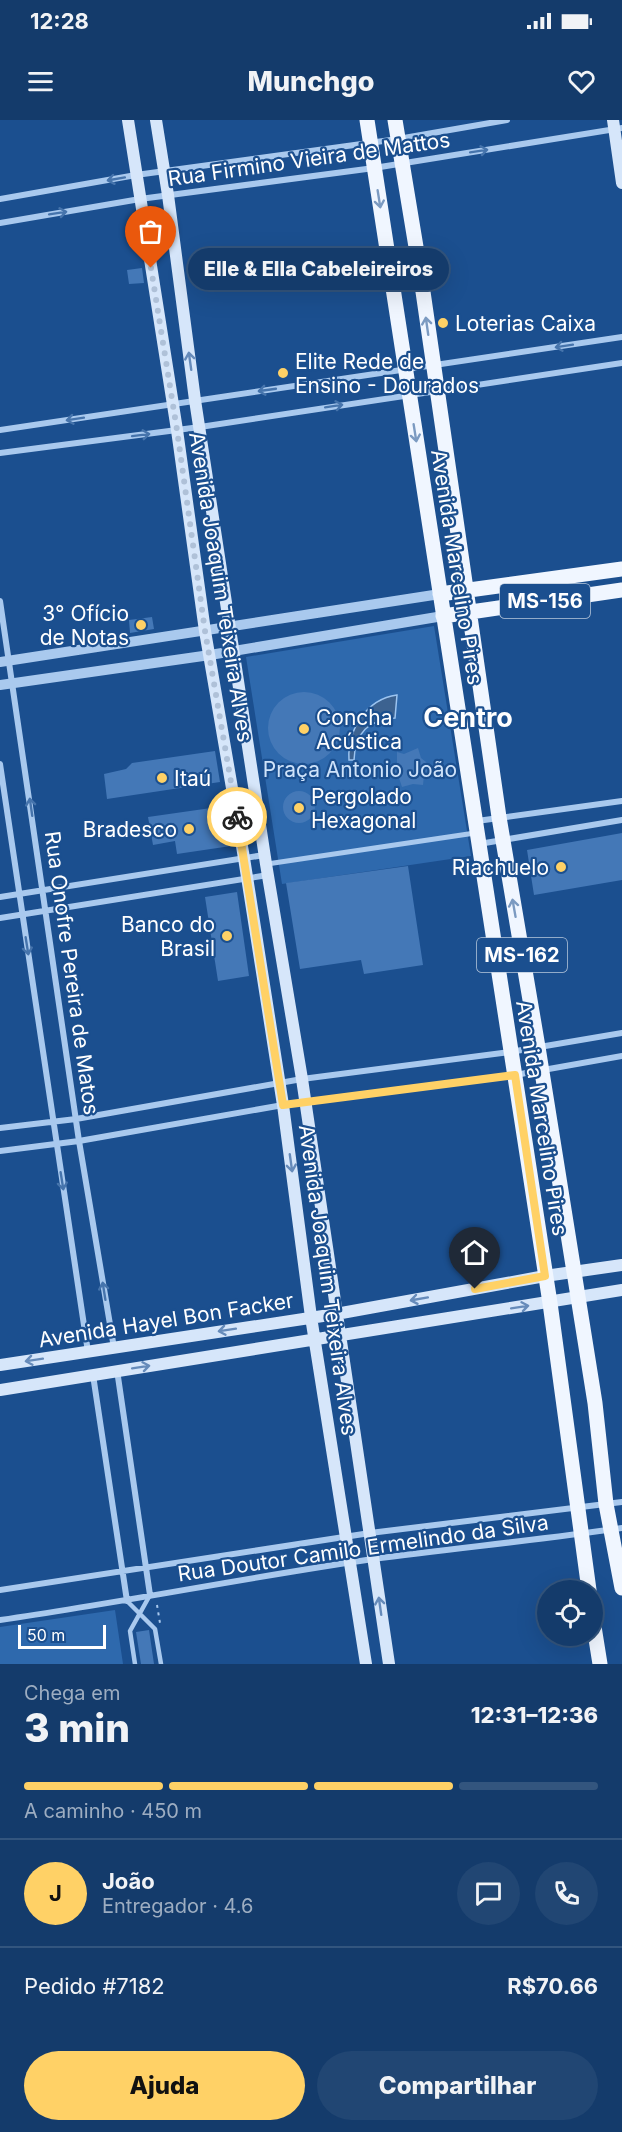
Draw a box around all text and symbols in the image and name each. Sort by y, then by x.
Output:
text: 12:28 [30,8,89,34]
icon: menu [24,65,57,98]
text: Munchgo [248,65,374,98]
icon: heart [565,65,598,98]
street label: Rua Firmino Vieira de Mattos [166,127,452,191]
one-way arrow [469,145,489,156]
one-way arrow [107,173,127,184]
one-way arrow [373,188,384,208]
pin [125,206,176,268]
one-way arrow [47,207,67,218]
icon: bag [134,215,167,248]
callout: Elle & Ella Cabeleireiros [187,247,448,289]
text: Elle & Ella Cabeleireiros [204,257,433,281]
place label: Loterias Caixa [455,311,596,336]
one-way arrow [421,316,432,336]
marker: Loterias Caixa [436,316,450,330]
one-way arrow [555,340,575,351]
place label: Elite Rede de Ensino - Dourados [295,349,479,398]
one-way arrow [184,352,195,372]
marker: Elite Rede de Ensino - Dourados [276,366,290,380]
one-way arrow [258,384,278,395]
one-way arrow [324,401,344,412]
one-way arrow [65,414,85,425]
one-way arrow [410,422,421,442]
one-way arrow [131,429,151,440]
street label: Avenida Joaquim Teixeira Alves [184,430,258,744]
street label: Avenida Marcelino Pires [426,448,488,686]
road number: MS-156 [500,584,590,618]
place label: 3° Ofício de Notas [40,601,129,650]
marker: 3° Ofício de Notas [134,618,148,632]
district label: Centro [423,701,513,734]
place label: Concha Acústica [316,705,402,754]
marker: Concha Acústica [297,722,311,736]
park label: Praça Antonio João [263,757,457,782]
place label: Itaú [174,766,211,791]
marker: Itaú [155,771,169,785]
place label: Pergolado Hexagonal [311,784,416,833]
courier [207,787,267,847]
one-way arrow [26,798,37,817]
icon: bike [221,801,254,834]
marker: Pergolado Hexagonal [292,801,306,815]
place label: Bradesco [83,817,177,842]
marker: Bradesco [182,822,196,836]
street label: Rua Onofre Pereira de Matos [40,829,104,1117]
place label: Riachuelo [452,855,549,880]
marker: Riachuelo [554,860,568,874]
one-way arrow [509,898,520,918]
place label: Banco do Brasil [121,912,215,961]
marker: Banco do Brasil [220,929,234,943]
one-way arrow [21,936,32,956]
road number: MS-162 [477,938,567,972]
street label: Avenida Marcelino Pires [511,999,573,1237]
street label: Avenida Joaquim Teixeira Alves [294,1123,362,1437]
one-way arrow [285,1152,296,1172]
one-way arrow [57,1170,68,1190]
pin [449,1227,500,1289]
icon: home [458,1236,491,1269]
one-way arrow [98,1281,109,1301]
street label: Avenida Hayel Bon Facker [37,1287,295,1353]
one-way arrow [410,1294,430,1305]
one-way arrow [510,1302,529,1313]
one-way arrow [218,1325,237,1336]
one-way arrow [25,1355,45,1366]
one-way arrow [130,1361,150,1372]
street label: Rua Doutor Camilo Ermelindo da Silva [176,1510,550,1586]
map controls [537,1580,603,1646]
button: locate [537,1580,603,1646]
one-way arrow [375,1597,386,1617]
scale bar [18,1622,106,1650]
text: 50 m [27,1625,65,1645]
text: Chega em [24,1681,120,1705]
text: 12:31–12:36 [471,1702,598,1728]
text: 3 min [24,1704,130,1751]
text: A caminho · 450 m [24,1799,202,1823]
button: chat [457,1862,520,1925]
button: phone [535,1862,598,1925]
text: João [102,1868,155,1894]
text: J [49,1880,62,1906]
text: Entregador · 4.6 [102,1894,253,1918]
text: Pedido #7182 [24,1973,165,1999]
text: R$70.66 [507,1973,598,1999]
button: Ajuda [24,2051,305,2120]
button: Compartilhar [317,2051,598,2120]

